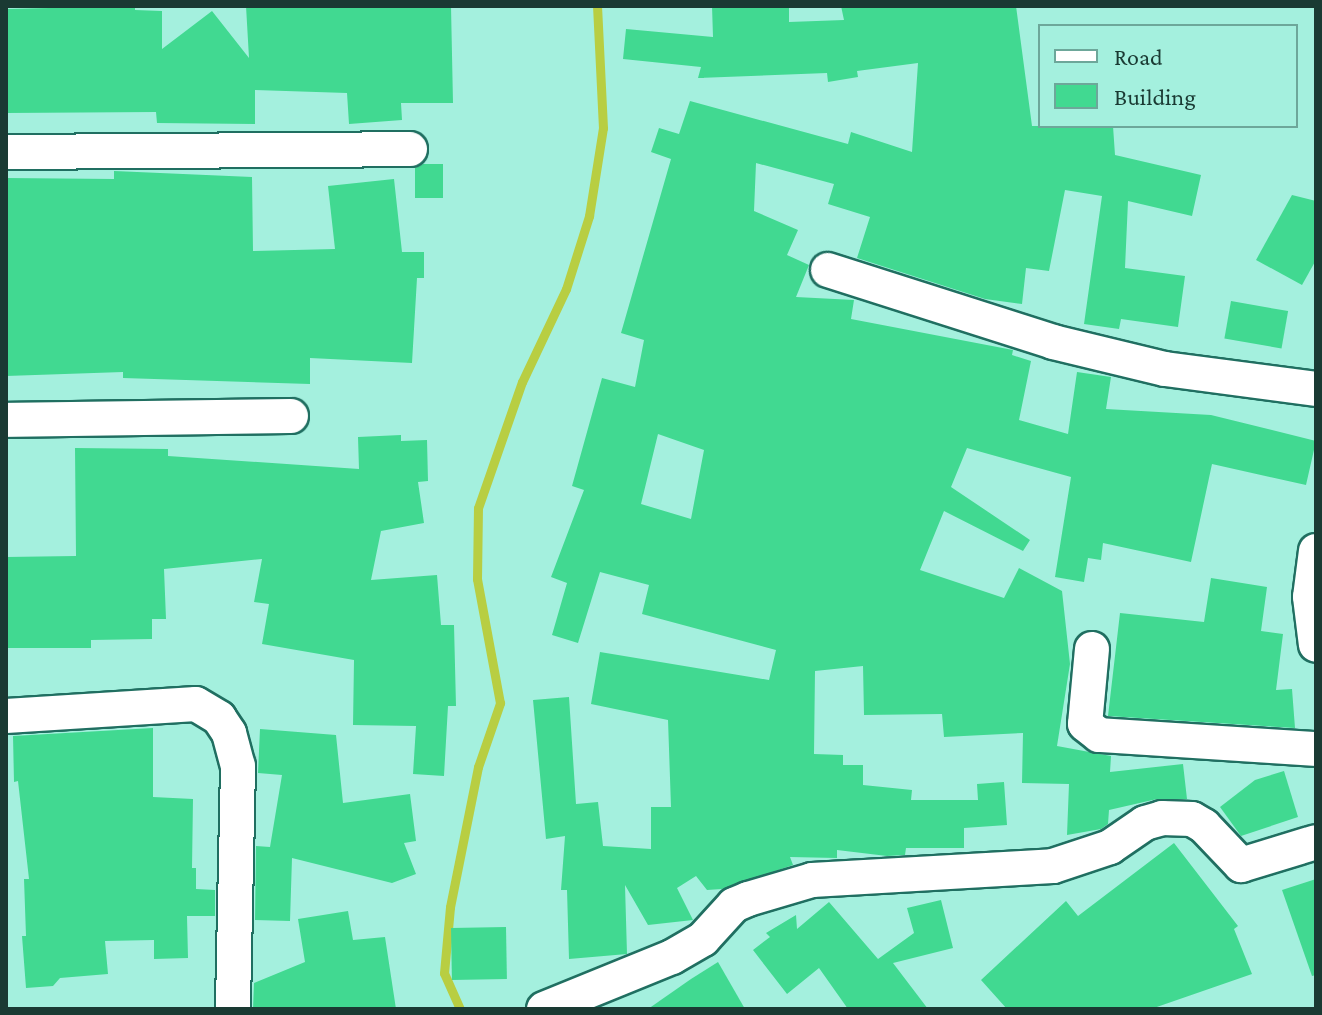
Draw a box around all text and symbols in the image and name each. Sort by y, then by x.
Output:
legend [1038,24,1298,128]
text: Road [1114,43,1163,70]
text: Building [1114,83,1196,110]

